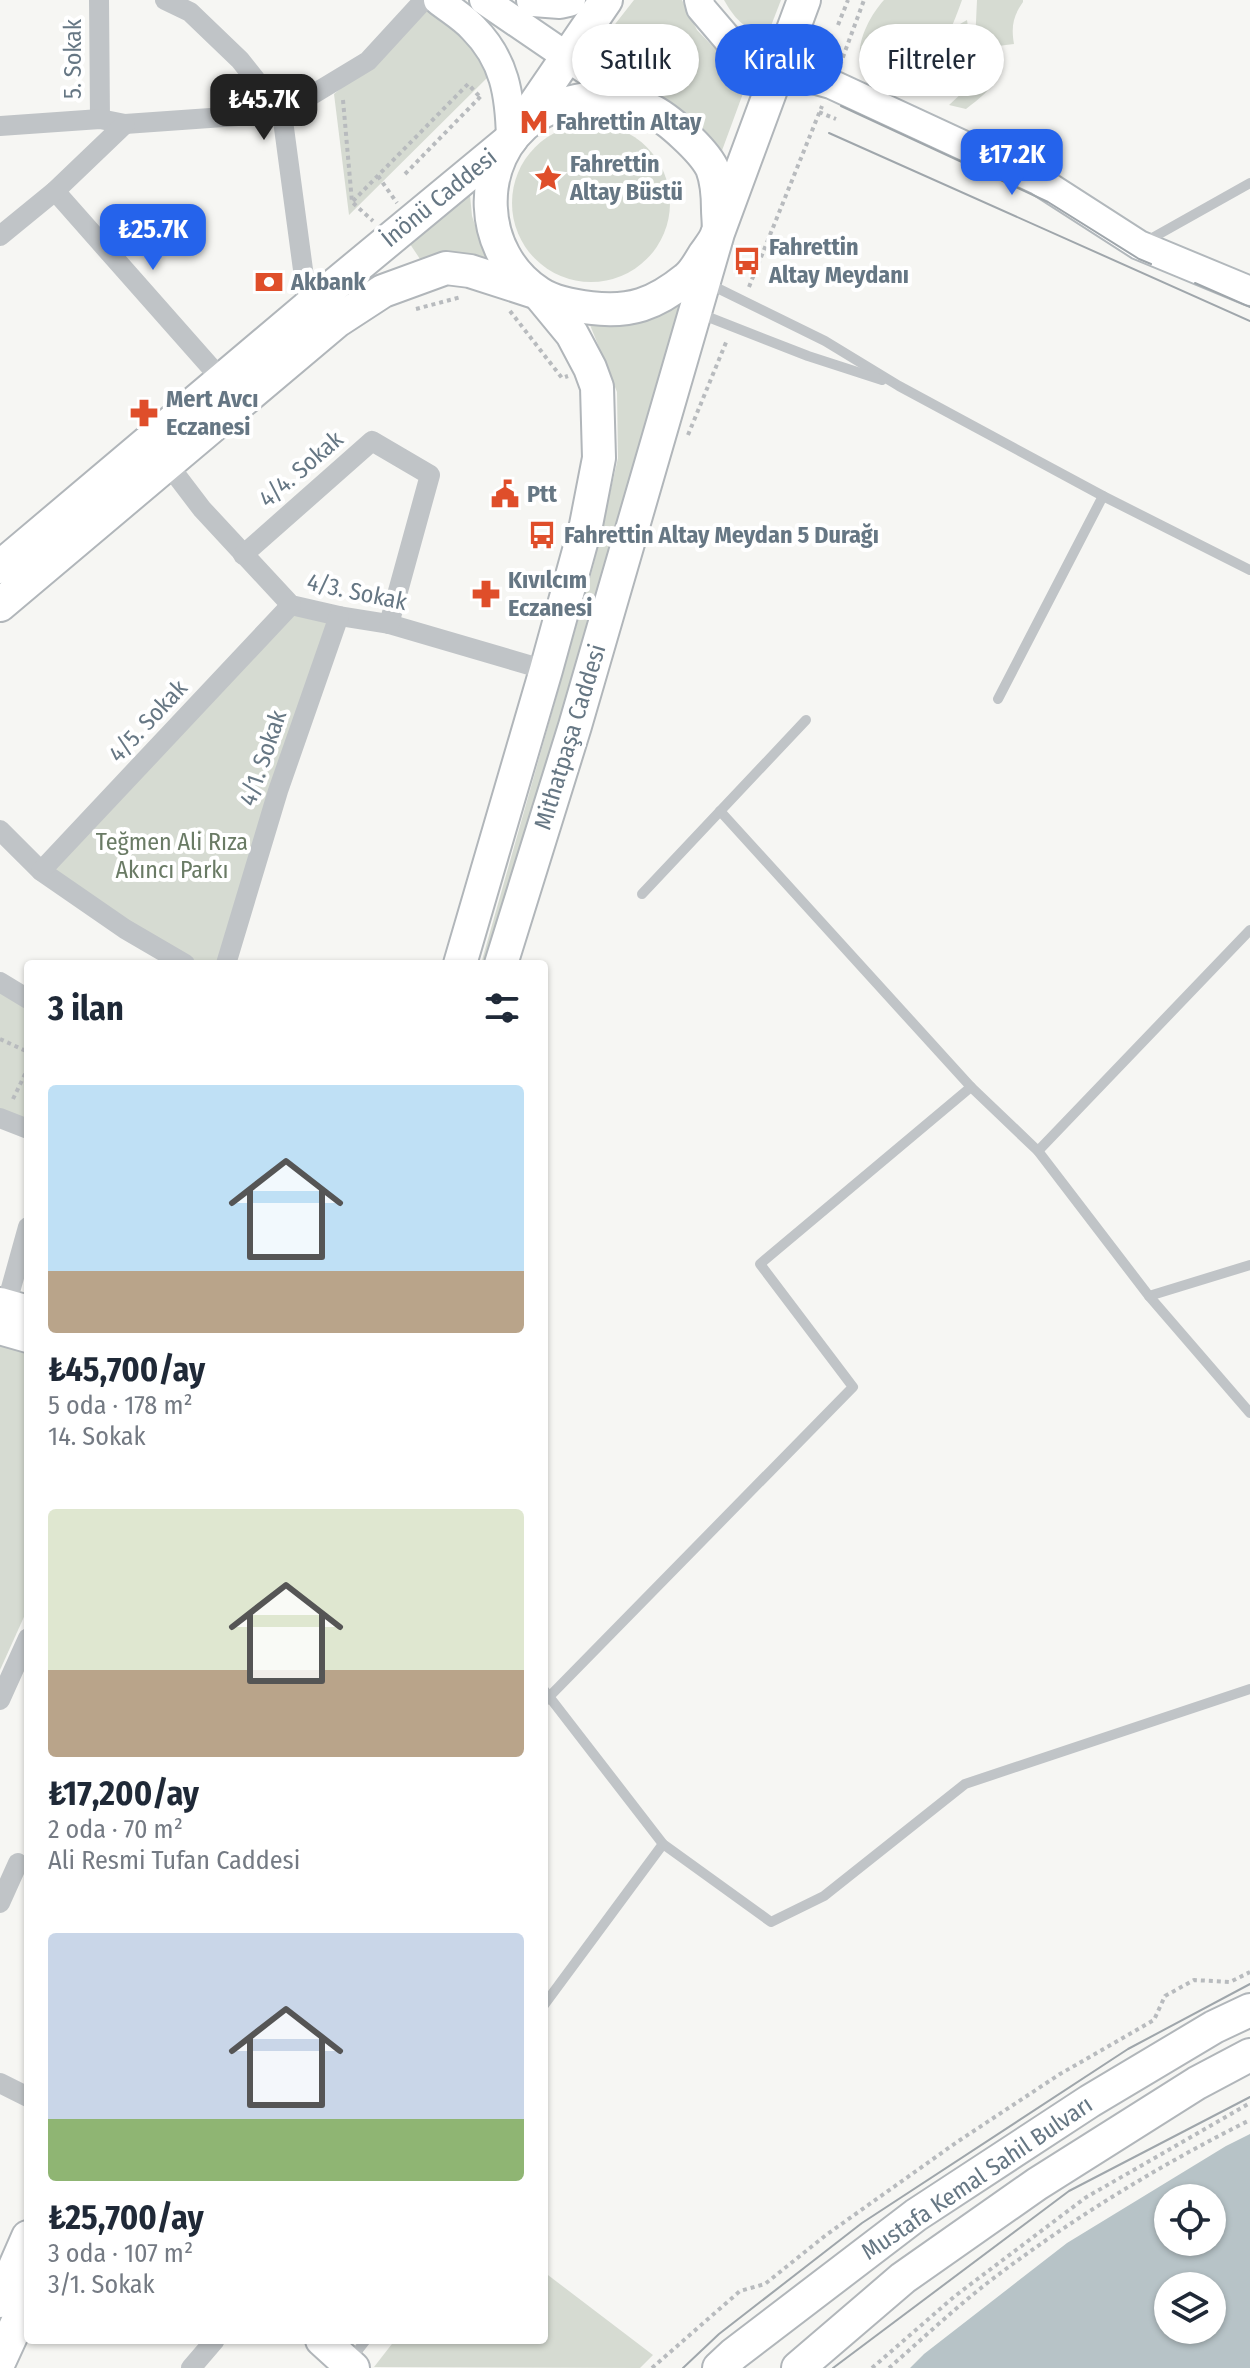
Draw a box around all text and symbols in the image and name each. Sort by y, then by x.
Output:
street label: 5. Sokak [59,18,87,99]
chip: Satılık [572,24,699,96]
chip: Kiralık [715,24,843,96]
chip: Filtreler [859,24,1004,96]
pin: ₺45.7K [199,74,329,142]
text: ₺45.7K [228,84,300,115]
metro station icon: Fahrettin Altay [519,107,549,137]
place label: Fahrettin Altay [556,108,702,136]
pin: ₺17.2K [947,129,1077,197]
text: ₺17.2K [979,139,1045,170]
street label: İnönü Caddesi [376,143,502,253]
place label: Fahrettin Altay Büstü [569,150,683,206]
place icon: Fahrettin Altay Büstü [533,163,563,193]
pin: ₺25.7K [88,204,218,272]
text: ₺25.7K [118,214,188,245]
place label: Fahrettin Altay Meydanı [768,233,909,289]
bus stop icon: Fahrettin Altay Meydanı [732,246,762,276]
bank icon: Akbank [254,267,284,297]
place label: Akbank [290,268,367,296]
place label: Mert Avcı Eczanesi [166,385,258,441]
pharmacy icon: Mert Avcı Eczanesi [129,398,159,428]
street label: 4/4. Sokak [253,425,349,513]
public building icon: Ptt [490,479,520,509]
place label: Ptt [527,480,557,508]
bus stop icon: Fahrettin Altay Meydan 5 Durağı [527,520,557,550]
place label: Fahrettin Altay Meydan 5 Durağı [564,521,879,549]
place label: Kıvılcım Eczanesi [508,566,593,622]
street label: 4/3. Sokak [304,568,410,616]
pharmacy icon: Kıvılcım Eczanesi [471,579,501,609]
street label: Mithatpaşa Caddesi [528,641,612,833]
street label: 4/5. Sokak [103,674,194,768]
street label: 4/1. Sokak [234,706,293,810]
park label: Teğmen Ali Rıza Akıncı Parkı [96,828,248,884]
icon: filters [480,986,524,1030]
text: 3 ilan [48,988,124,1029]
icon: home [214,1137,358,1281]
text: ₺45,700/ay [48,1349,205,1390]
text: 5 oda · 178 m² [48,1390,193,1421]
text: 14. Sokak [48,1421,146,1452]
icon: home [214,1561,358,1705]
text: ₺17,200/ay [48,1773,199,1814]
text: 2 oda · 70 m² [48,1814,183,1845]
text: Ali Resmi Tufan Caddesi [48,1845,300,1876]
icon: home [214,1985,358,2129]
street label: Mustafa Kemal Sahil Bulvarı [856,2090,1098,2266]
map controls [1154,2184,1226,2344]
button: locate [1154,2184,1226,2256]
text: ₺25,700/ay [48,2197,204,2238]
text: 3 oda · 107 m² [48,2238,193,2269]
text: 3/1. Sokak [48,2269,155,2300]
button: layers [1154,2272,1226,2344]

